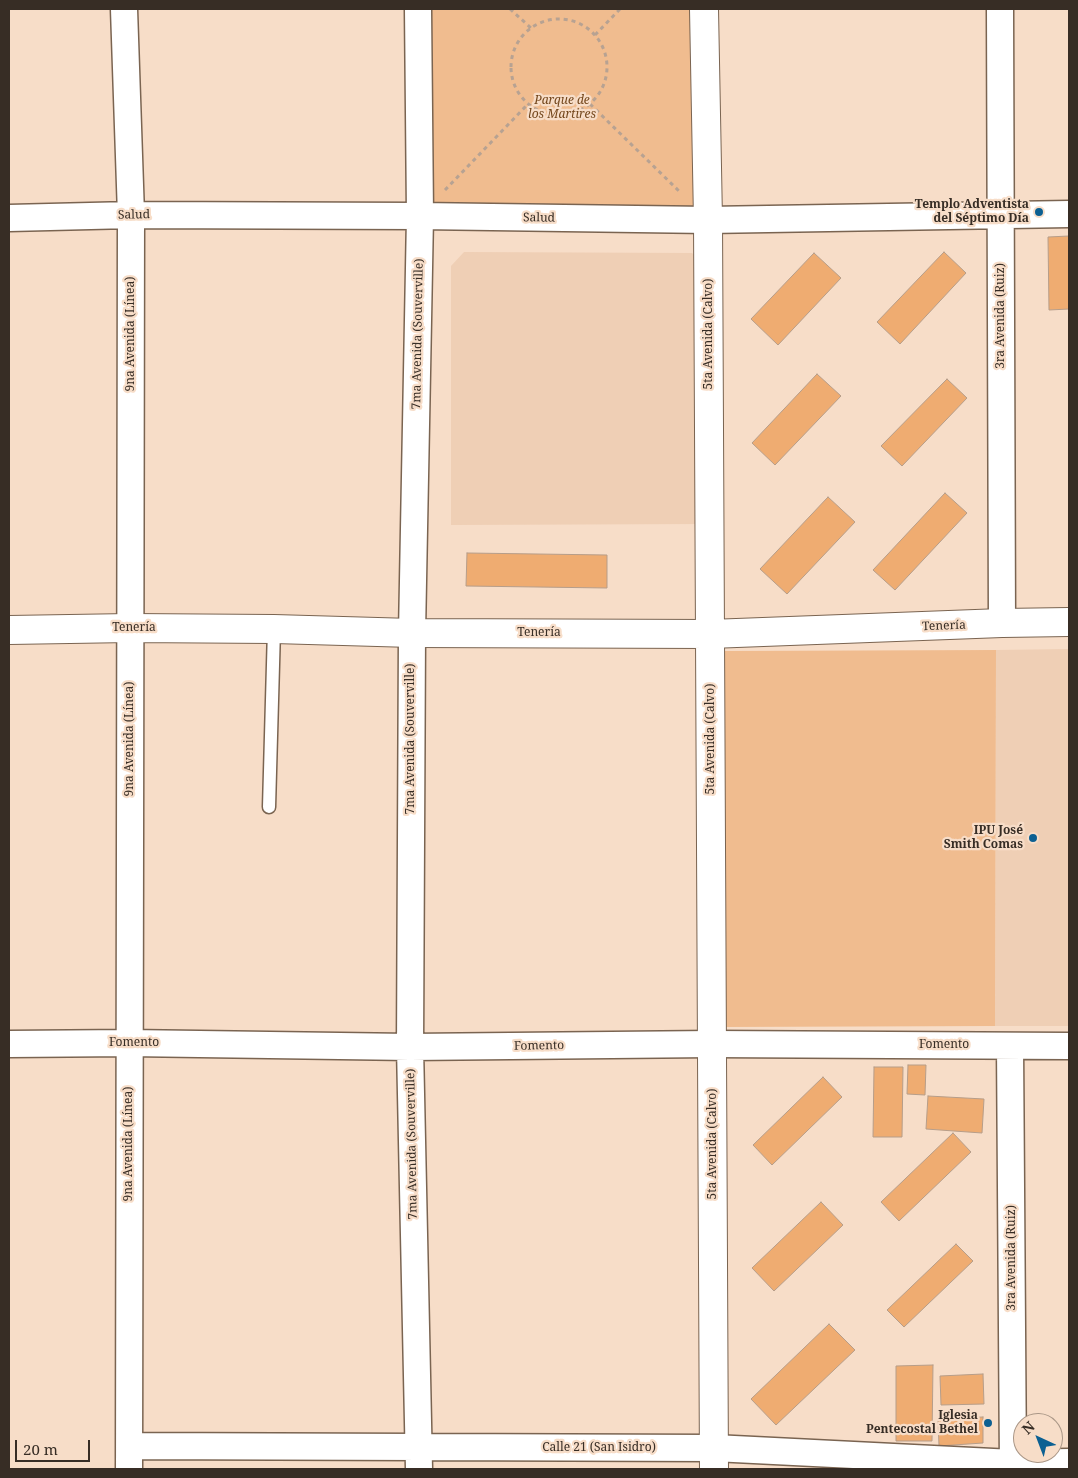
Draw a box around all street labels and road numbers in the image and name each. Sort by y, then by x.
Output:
street label: Salud [118,208,150,222]
street label: Salud [523,211,555,225]
street label: 7ma Avenida (Souverville) [409,258,427,410]
street label: 3ra Avenida (Ruiz) [994,263,1008,369]
street label: 9na Avenida (Línea) [124,277,138,391]
street label: 5ta Avenida (Calvo) [702,279,716,389]
street label: Tenería [922,618,966,634]
street label: Tenería [112,621,156,635]
street label: Tenería [517,626,561,640]
street label: 7ma Avenida (Souverville) [404,664,418,814]
street label: 9na Avenida (Línea) [123,682,137,796]
street label: 5ta Avenida (Calvo) [704,684,718,794]
street label: Fomento [109,1036,159,1050]
street label: Fomento [514,1038,564,1054]
street label: Fomento [919,1038,969,1052]
street label: 7ma Avenida (Souverville) [403,1068,421,1220]
street label: 9na Avenida (Línea) [122,1087,136,1201]
street label: 5ta Avenida (Calvo) [706,1089,720,1199]
street label: 3ra Avenida (Ruiz) [1005,1205,1019,1311]
street label: Calle 21 (San Isidro) [542,1441,656,1455]

